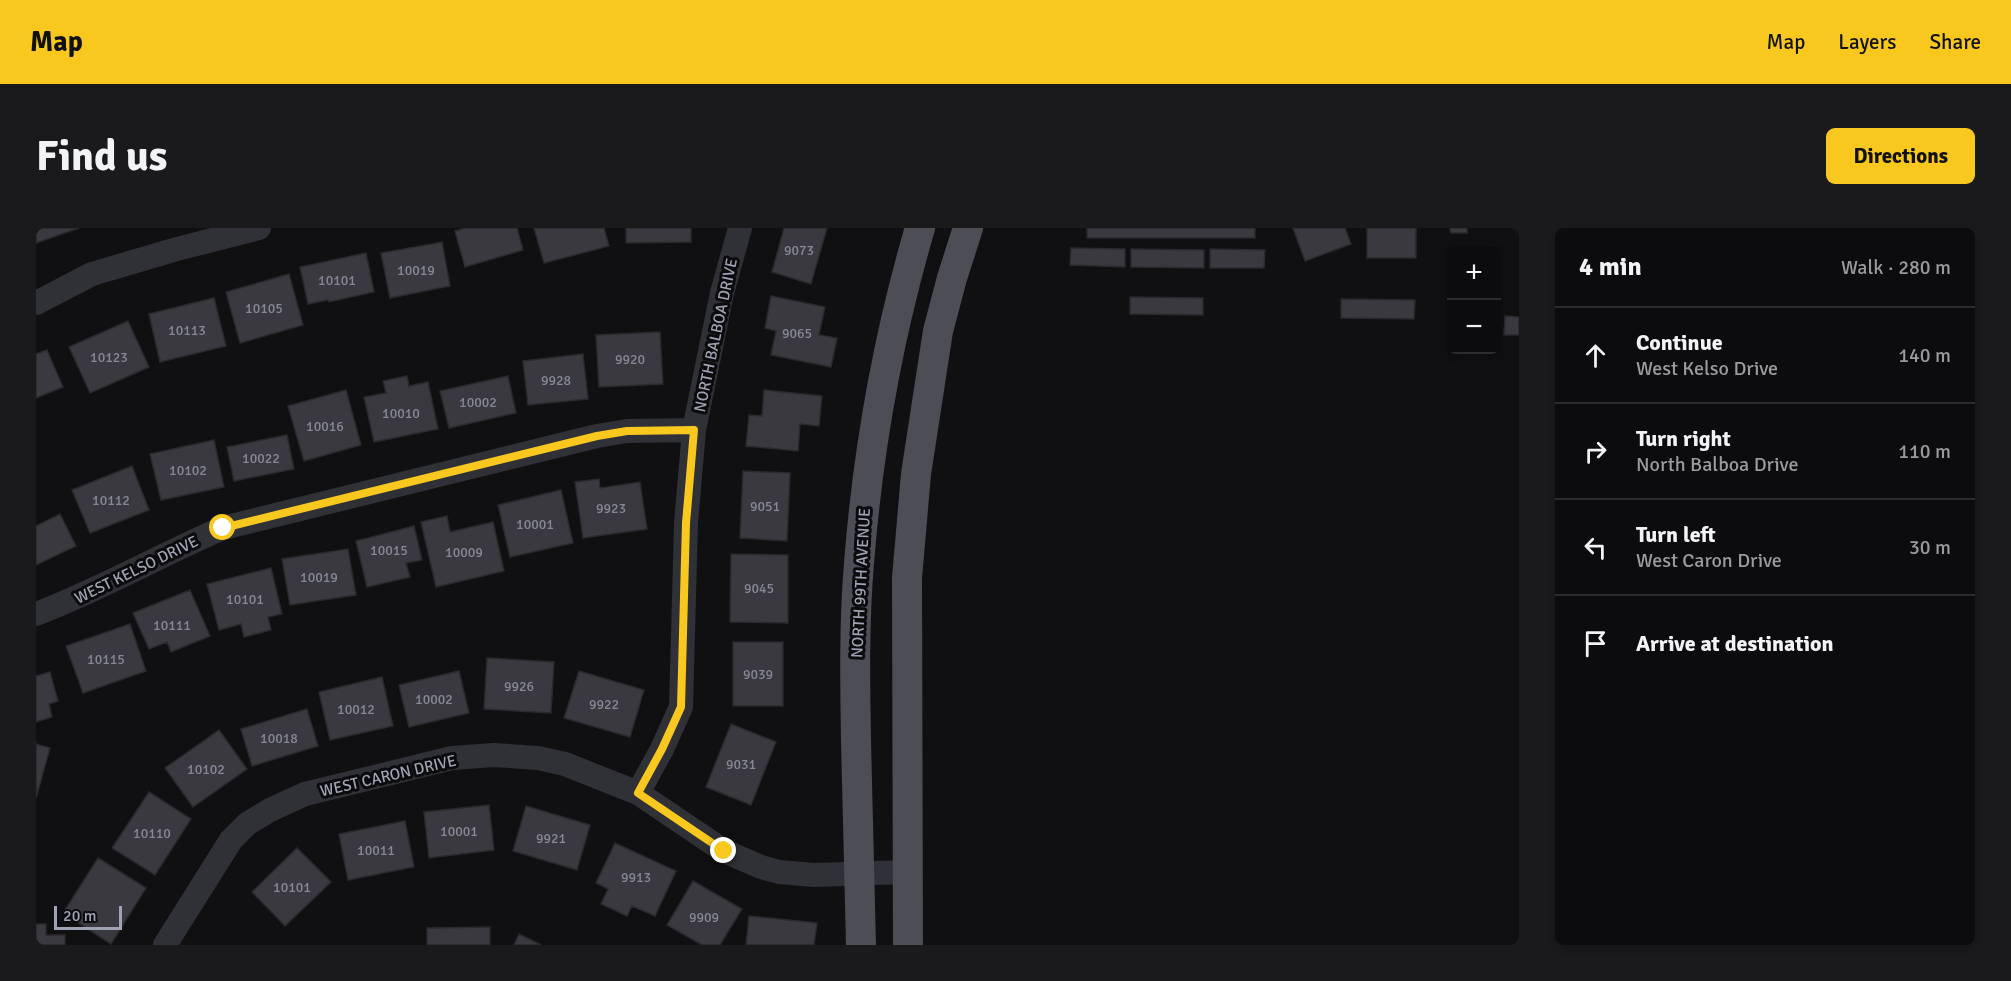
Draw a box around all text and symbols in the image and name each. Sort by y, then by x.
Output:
text: Map [30,25,83,59]
text: Map [1767,29,1805,55]
text: Layers [1838,29,1896,55]
text: Share [1929,29,1981,55]
button: Directions [1826,128,1975,184]
text: Find us [36,131,167,182]
house number: 9073 [784,242,814,259]
map controls [1447,246,1501,354]
button: + [1447,246,1501,300]
text: 4 min [1579,251,1642,283]
text: Walk · 280 m [1841,255,1951,280]
street label: NORTH BALBOA DRIVE [690,256,742,414]
house number: 10019 [397,262,435,279]
house number: 10101 [318,272,356,289]
house number: 10105 [245,300,283,317]
button: − [1447,300,1501,354]
house number: 10113 [168,322,206,339]
house number: 9065 [782,325,812,342]
text: Continue [1636,329,1723,356]
icon: ahead [1579,339,1612,372]
text: 140 m [1898,343,1951,368]
house number: 10123 [90,349,128,366]
house number: 9920 [615,351,645,368]
text: West Kelso Drive [1636,356,1778,381]
house number: 9928 [541,372,571,389]
house number: 10002 [459,394,497,411]
house number: 10010 [382,405,420,422]
house number: 10016 [306,418,344,435]
text: Turn right [1636,425,1731,452]
icon: right [1579,435,1612,468]
text: 110 m [1898,439,1951,464]
house number: 10022 [242,450,280,467]
text: North Balboa Drive [1636,452,1798,477]
house number: 10102 [169,462,207,479]
house number: 10112 [92,492,130,509]
house number: 9051 [750,498,780,515]
house number: 9923 [596,500,626,517]
street label: NORTH 99TH AVENUE [847,507,875,659]
route start [209,514,235,540]
house number: 10001 [516,516,554,533]
text: Turn left [1636,521,1716,548]
street label: WEST KELSO DRIVE [71,531,202,609]
icon: left [1579,531,1612,564]
text: 30 m [1909,535,1951,560]
house number: 10015 [370,542,408,559]
house number: 10009 [445,544,483,561]
text: West Caron Drive [1636,548,1782,573]
house number: 10019 [300,569,338,586]
house number: 9045 [744,580,774,597]
house number: 10101 [226,591,264,608]
house number: 10111 [153,617,191,634]
icon: arrive [1579,627,1612,660]
text: Arrive at destination [1636,630,1833,657]
house number: 10115 [87,651,125,668]
house number: 9039 [743,666,773,683]
house number: 9926 [504,678,534,695]
house number: 10002 [415,691,453,708]
house number: 9922 [589,696,619,713]
house number: 10012 [337,701,375,718]
house number: 10018 [260,730,298,747]
street label: WEST CARON DRIVE [318,751,458,801]
house number: 9031 [726,756,756,773]
house number: 10102 [187,761,225,778]
house number: 10001 [440,823,478,840]
house number: 10110 [133,825,171,842]
house number: 9921 [536,830,566,847]
route end [710,837,736,863]
house number: 10011 [357,842,395,859]
house number: 9913 [621,869,651,886]
house number: 10101 [273,879,311,896]
scale bar [54,903,122,930]
text: 20 m [63,906,97,926]
house number: 9909 [689,909,719,926]

